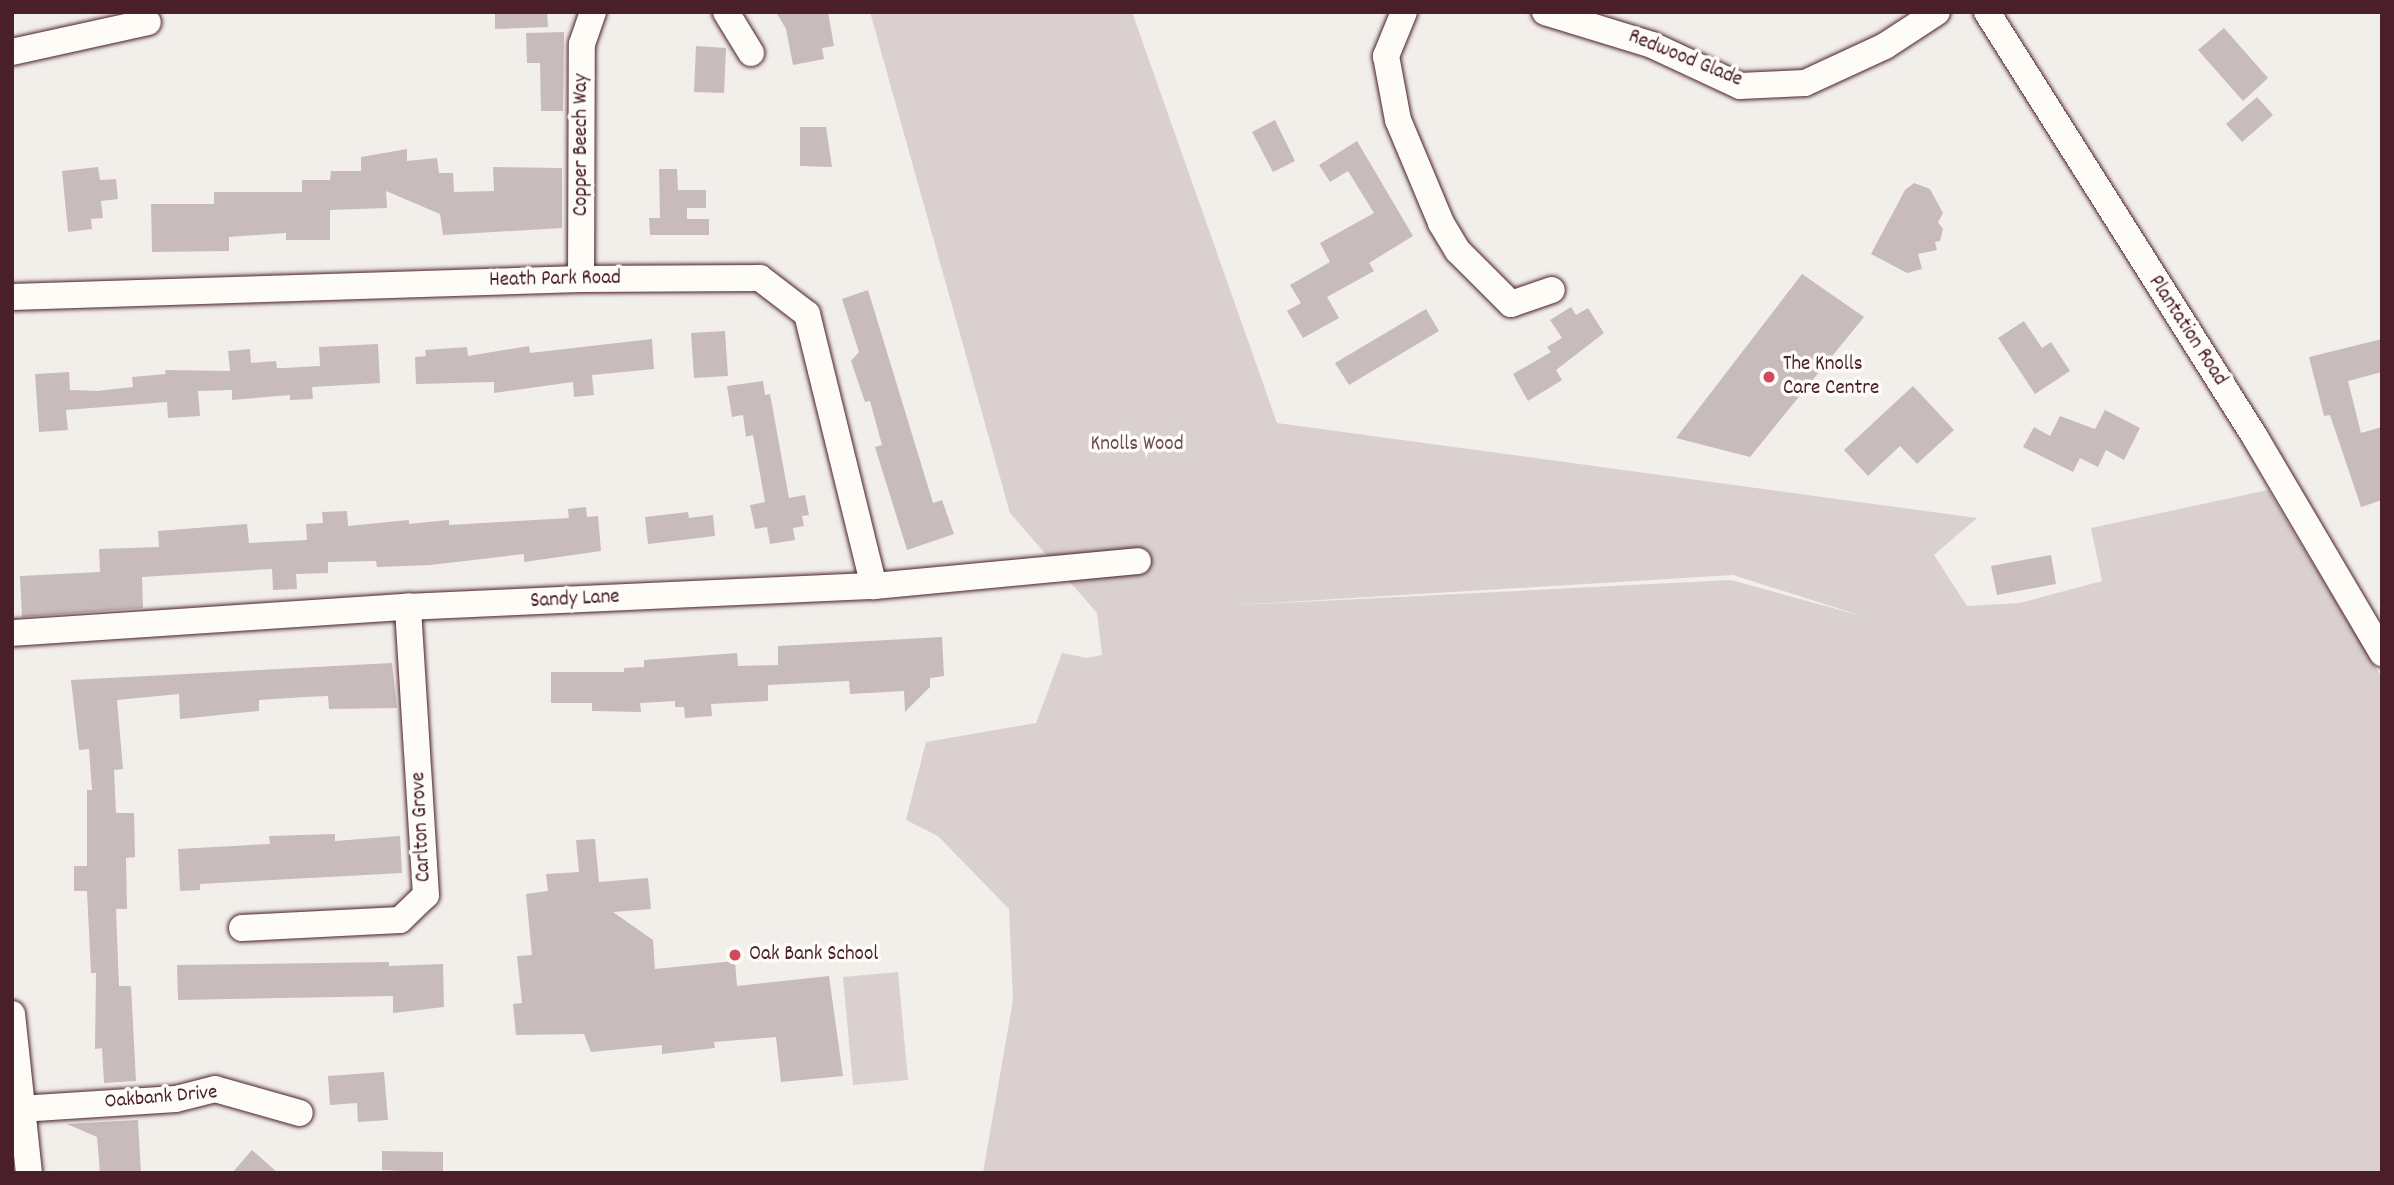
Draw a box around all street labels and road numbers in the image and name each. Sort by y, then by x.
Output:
street label: Redwood Glade [1624,25,1746,93]
street label: Copper Beech Way [569,74,595,216]
street label: Heath Park Road [489,266,621,294]
street label: Plantation Road [2142,271,2232,391]
street label: Sandy Lane [530,585,620,615]
street label: Carlton Grove [407,771,437,883]
street label: Oakbank Drive [104,1081,218,1115]

